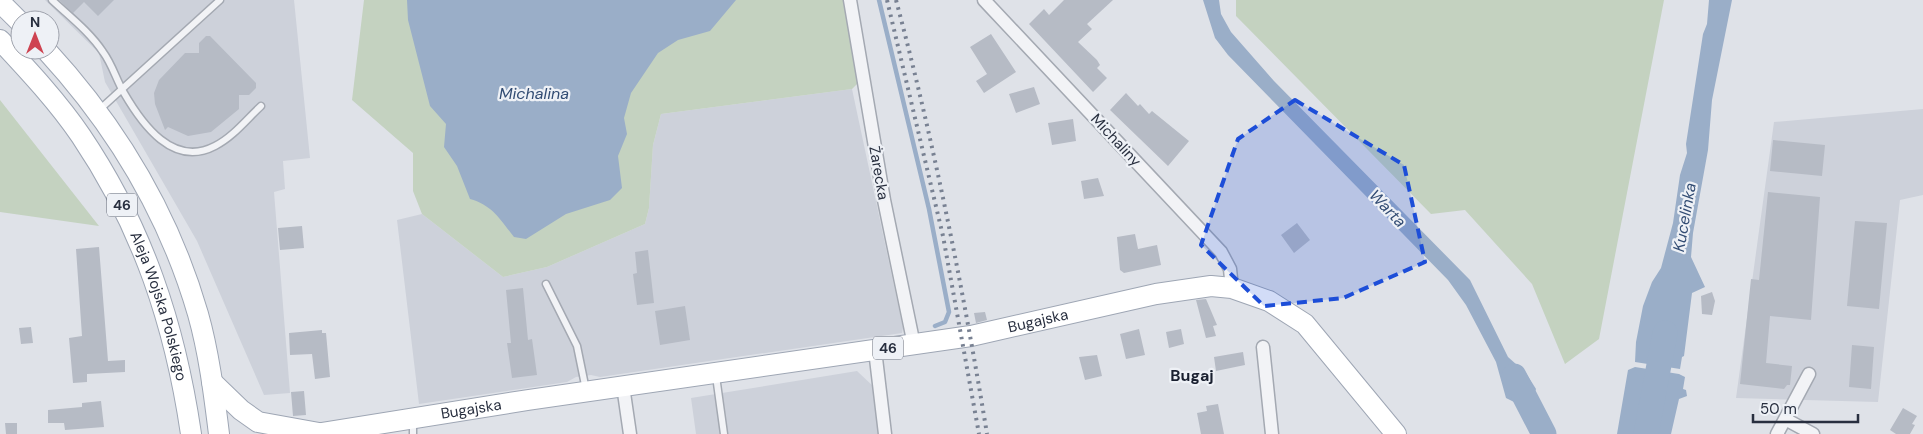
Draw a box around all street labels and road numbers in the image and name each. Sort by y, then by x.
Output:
street label: Michaliny [1086,109,1146,171]
street label: Żarecka [864,145,894,201]
road number: 46 [107,194,137,216]
street label: Aleja Wojska Polskiego [125,228,191,383]
street label: Bugajska [1006,304,1070,337]
road number: 46 [873,336,903,359]
street label: Bugajska [439,394,503,424]

